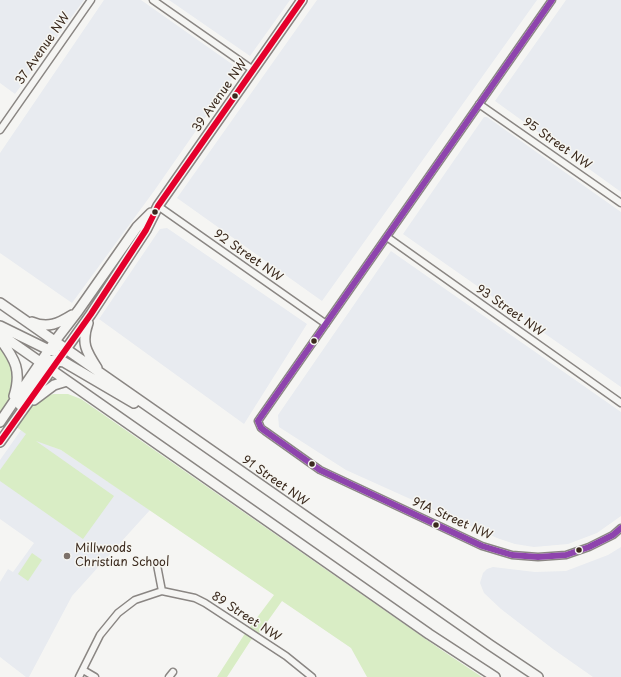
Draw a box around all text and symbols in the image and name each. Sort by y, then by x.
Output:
street label: 37 Avenue NW [13,10,73,88]
street label: 39 Avenue NW [190,57,250,135]
unlabelled marker [230,91,240,101]
street label: 95 Street NW [520,115,594,173]
unlabelled marker [150,207,160,217]
street label: 92 Street NW [211,227,285,285]
street label: 93 Street NW [473,282,547,340]
unlabelled marker [309,336,319,346]
street label: 91 Street NW [239,453,311,509]
unlabelled marker [307,459,317,469]
street label: 91A Street NW [410,495,494,543]
unlabelled marker [431,520,441,530]
place label: Millwoods Christian School [75,542,169,570]
unlabelled marker [574,545,584,555]
marker: Millwoods Christian School [62,551,72,561]
street label: 89 Street NW [209,589,283,645]

